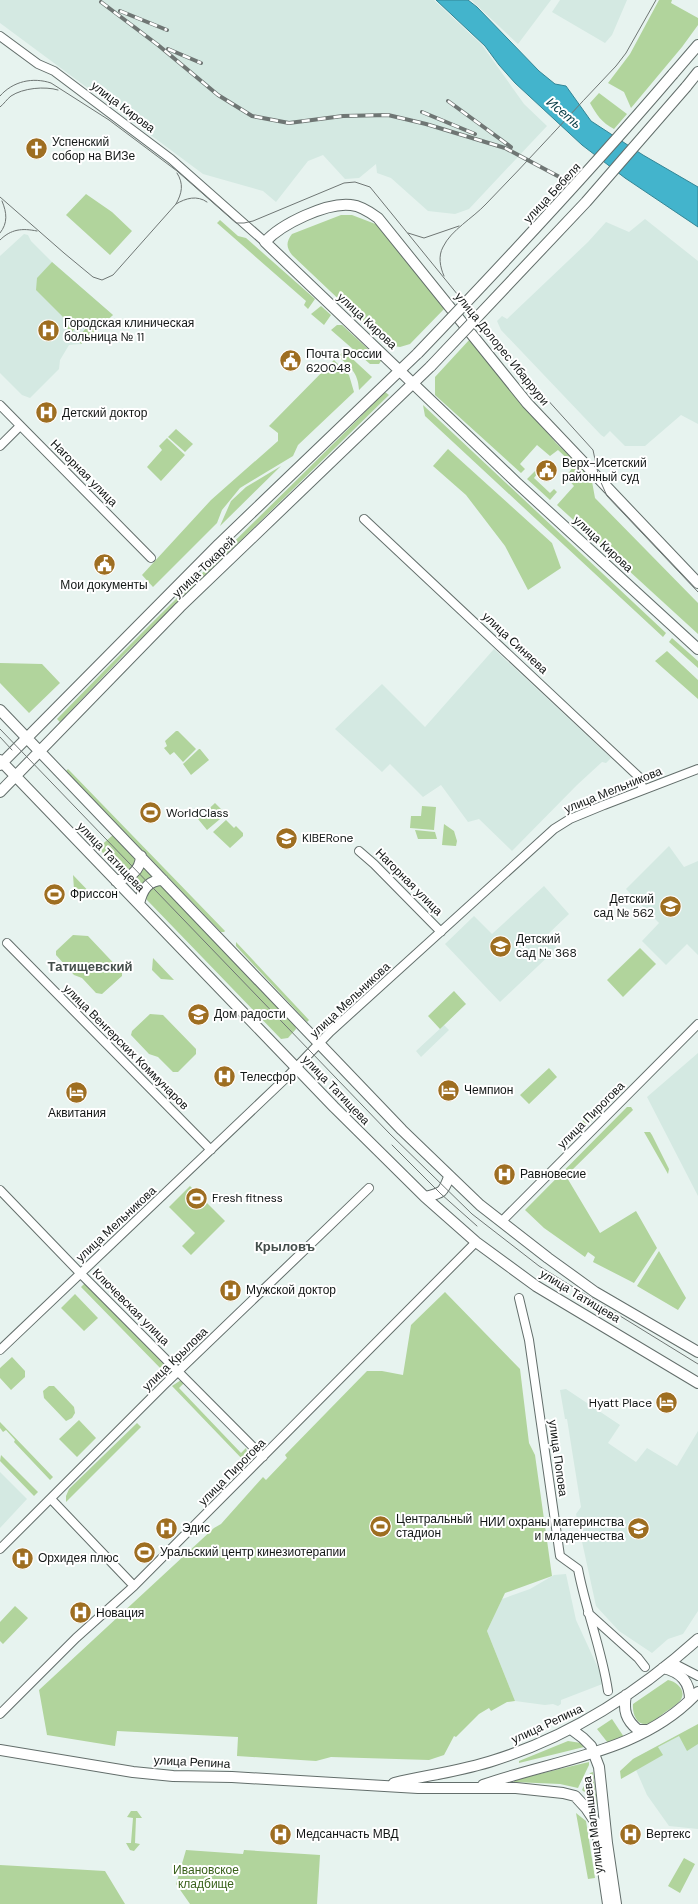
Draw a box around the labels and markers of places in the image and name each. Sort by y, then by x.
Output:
place label: Успенский собор на ВИЗе [52,134,136,164]
church icon: Успенский собор на ВИЗе [24,136,50,162]
place label: Городская клиническая больница № 11 [64,315,194,345]
hospital icon: Городская клиническая больница № 11 [36,317,62,343]
place label: Почта России 620048 [306,346,382,376]
public building icon: Почта России 620048 [277,348,303,374]
hospital icon: Детский доктор [34,400,60,426]
place label: Детский доктор [62,405,148,421]
place label: Верх-Исетский районный суд [562,455,647,485]
public building icon: Верх-Исетский районный суд [533,457,559,483]
public building icon: Мои документы [91,551,117,577]
place label: Мои документы [60,577,148,593]
sports icon: WorldClass [137,800,163,826]
place label: WorldClass [166,805,229,821]
school or university icon: KIBERone [273,825,299,851]
place label: KIBERone [302,830,354,846]
sports icon: Фриссон [41,881,67,907]
place label: Фриссон [70,886,118,902]
place label: Детский сад № 562 [594,891,654,921]
school or university icon: Детский сад № 562 [657,893,683,919]
place label: Детский сад № 368 [516,931,577,961]
school or university icon: Детский сад № 368 [488,933,514,959]
school or university icon: Дом радости [186,1001,212,1027]
place label: Дом радости [214,1006,286,1022]
hospital icon: Телесфор [212,1064,238,1090]
place label: Телесфор [240,1069,296,1085]
hotel icon: Чемпион [436,1077,462,1103]
hotel icon: Аквитания [64,1079,90,1105]
place label: Чемпион [464,1082,513,1098]
place label: Аквитания [48,1105,106,1121]
hospital icon: Равновесие [491,1161,517,1187]
place label: Равновесие [520,1166,587,1182]
sports icon: Fresh fitness [183,1185,209,1211]
place label: Fresh fitness [212,1190,283,1206]
hospital icon: Мужской доктор [218,1277,244,1303]
place label: Мужской доктор [246,1282,336,1298]
hotel icon: Hyatt Place [654,1390,680,1416]
place label: Hyatt Place [589,1395,652,1411]
place label: Центральный стадион [396,1511,472,1541]
sports icon: Центральный стадион [368,1513,394,1539]
place label: НИИ охраны материнства и младенчества [479,1514,624,1544]
hospital icon: Эдис [154,1515,180,1541]
school or university icon: НИИ охраны материнства и младенчества [626,1516,652,1542]
place label: Эдис [182,1520,210,1536]
sports icon: Уральский центр кинезиотерапии [132,1539,158,1565]
place label: Уральский центр кинезиотерапии [160,1544,346,1560]
hospital icon: Орхидея плюс [9,1545,35,1571]
place label: Орхидея плюс [38,1550,118,1566]
hospital icon: Новация [68,1600,94,1626]
place label: Новация [96,1605,144,1621]
hospital icon: Медсанчасть МВД [267,1821,293,1847]
hospital icon: Вертекс [618,1821,644,1847]
place label: Медсанчасть МВД [296,1826,399,1842]
place label: Вертекс [646,1826,691,1842]

